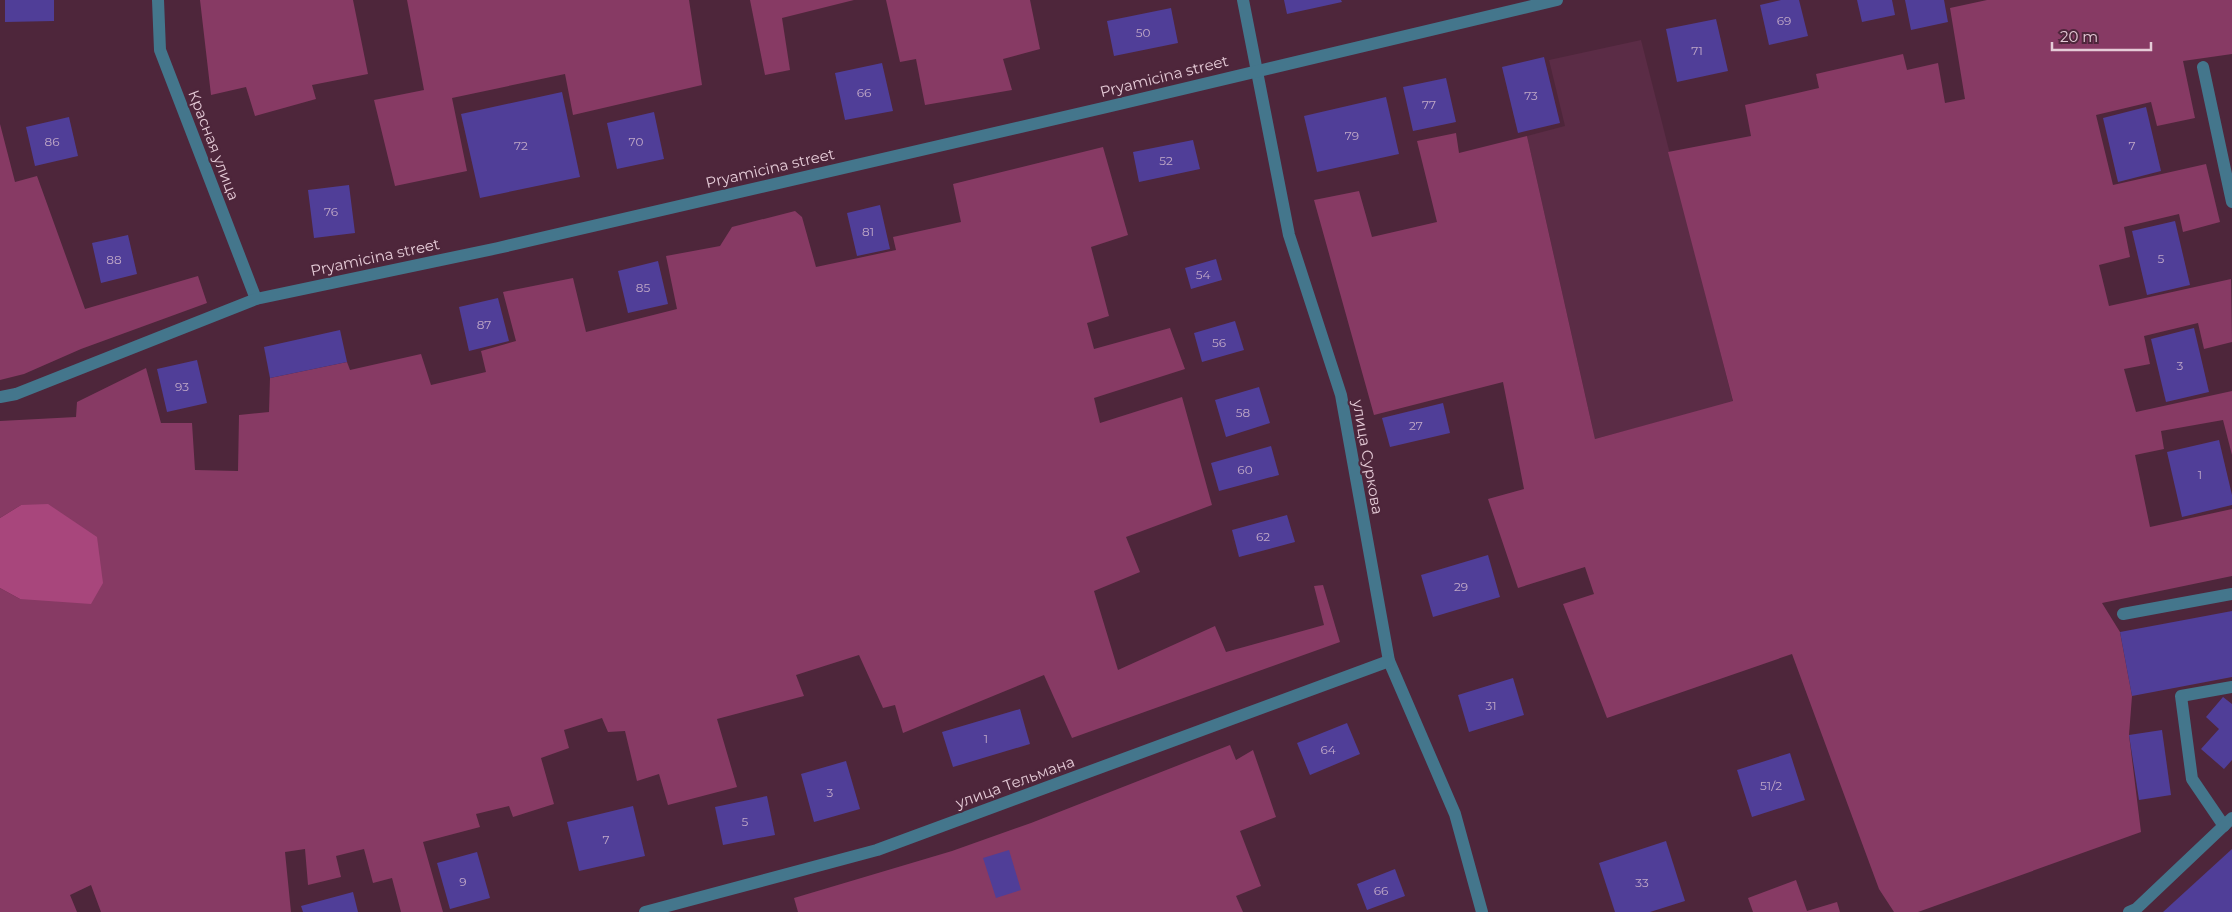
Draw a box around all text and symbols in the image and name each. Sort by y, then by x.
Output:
house number: 69 [1777,13,1791,28]
scale bar [2052,20,2151,52]
house number: 50 [1136,25,1150,40]
text: 20 m [2060,27,2098,46]
house number: 71 [1691,43,1703,58]
street label: Pryamicina street [1098,51,1230,101]
house number: 66 [857,85,871,100]
street label: Красная улица [184,87,244,203]
house number: 73 [1524,88,1538,103]
house number: 77 [1422,97,1436,112]
house number: 79 [1345,128,1359,143]
house number: 86 [45,134,59,149]
house number: 70 [629,134,643,149]
house number: 72 [514,138,528,153]
house number: 7 [2128,138,2136,153]
street label: Pryamicina street [704,144,836,192]
house number: 52 [1159,153,1173,168]
house number: 76 [324,204,338,219]
house number: 81 [862,224,874,239]
street label: Pryamicina street [309,234,441,280]
house number: 5 [2158,251,2165,266]
house number: 88 [106,252,122,267]
house number: 54 [1196,267,1210,282]
house number: 85 [636,280,650,295]
house number: 87 [477,317,491,332]
house number: 56 [1212,335,1226,350]
house number: 3 [2177,358,2184,373]
house number: 93 [175,379,189,394]
street label: улица Суркова [1348,397,1387,516]
house number: 58 [1236,405,1251,420]
house number: 27 [1409,418,1423,433]
house number: 60 [1237,462,1253,477]
house number: 1 [2198,467,2202,482]
house number: 62 [1256,529,1270,544]
house number: 29 [1454,579,1468,594]
house number: 31 [1485,698,1497,713]
house number: 1 [984,731,988,746]
house number: 64 [1320,742,1336,757]
street label: улица Тельмана [952,752,1077,813]
house number: 51/2 [1760,778,1782,793]
house number: 3 [827,785,834,800]
house number: 5 [742,814,749,829]
house number: 7 [602,832,610,847]
house number: 9 [459,874,467,889]
house number: 33 [1635,875,1649,890]
house number: 66 [1374,883,1388,898]

